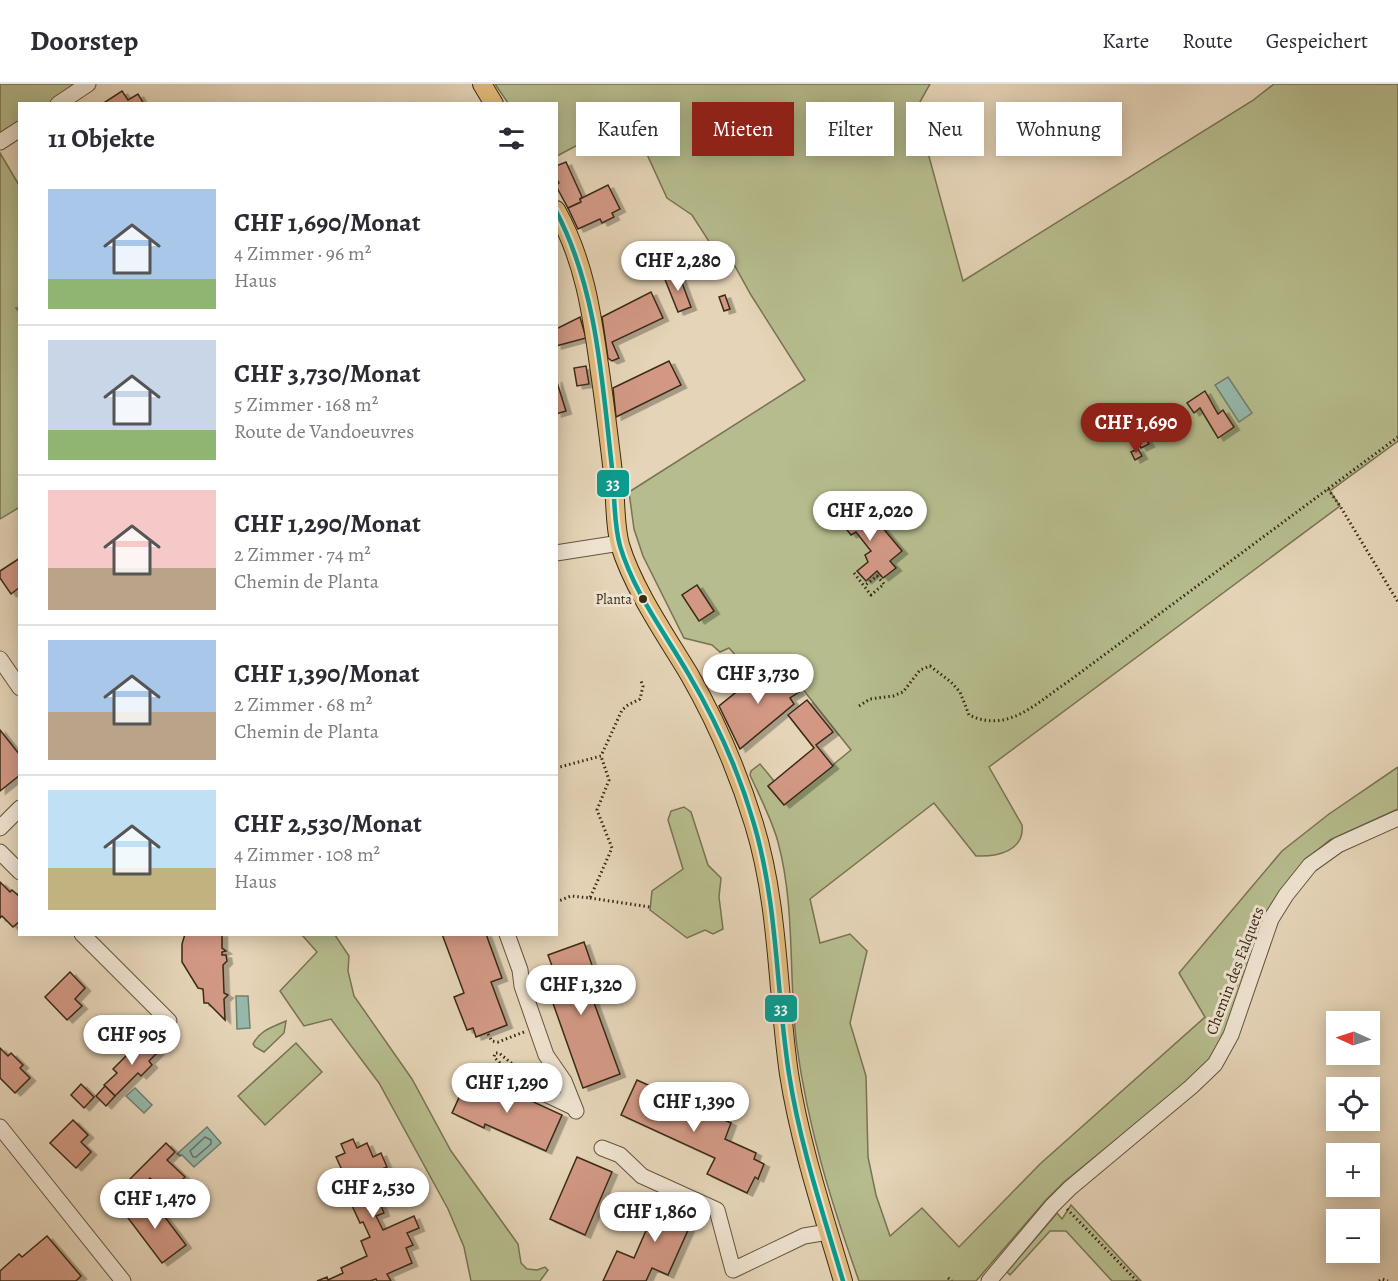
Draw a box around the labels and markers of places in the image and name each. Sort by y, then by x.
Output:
pin: CHF 2,280 [609,241,747,292]
pin: CHF 1,690 [1067,403,1205,454]
pin: CHF 2,020 [801,491,939,542]
place label: Planta [596,590,632,609]
marker: Planta [637,593,649,605]
pin: CHF 3,730 [689,654,827,705]
pin: CHF 1,320 [512,965,650,1016]
pin: CHF 905 [77,1015,187,1066]
pin: CHF 1,290 [438,1063,576,1114]
pin: CHF 1,390 [625,1082,763,1133]
pin: CHF 2,530 [304,1168,442,1219]
pin: CHF 1,470 [86,1179,224,1230]
pin: CHF 1,860 [586,1192,724,1243]

